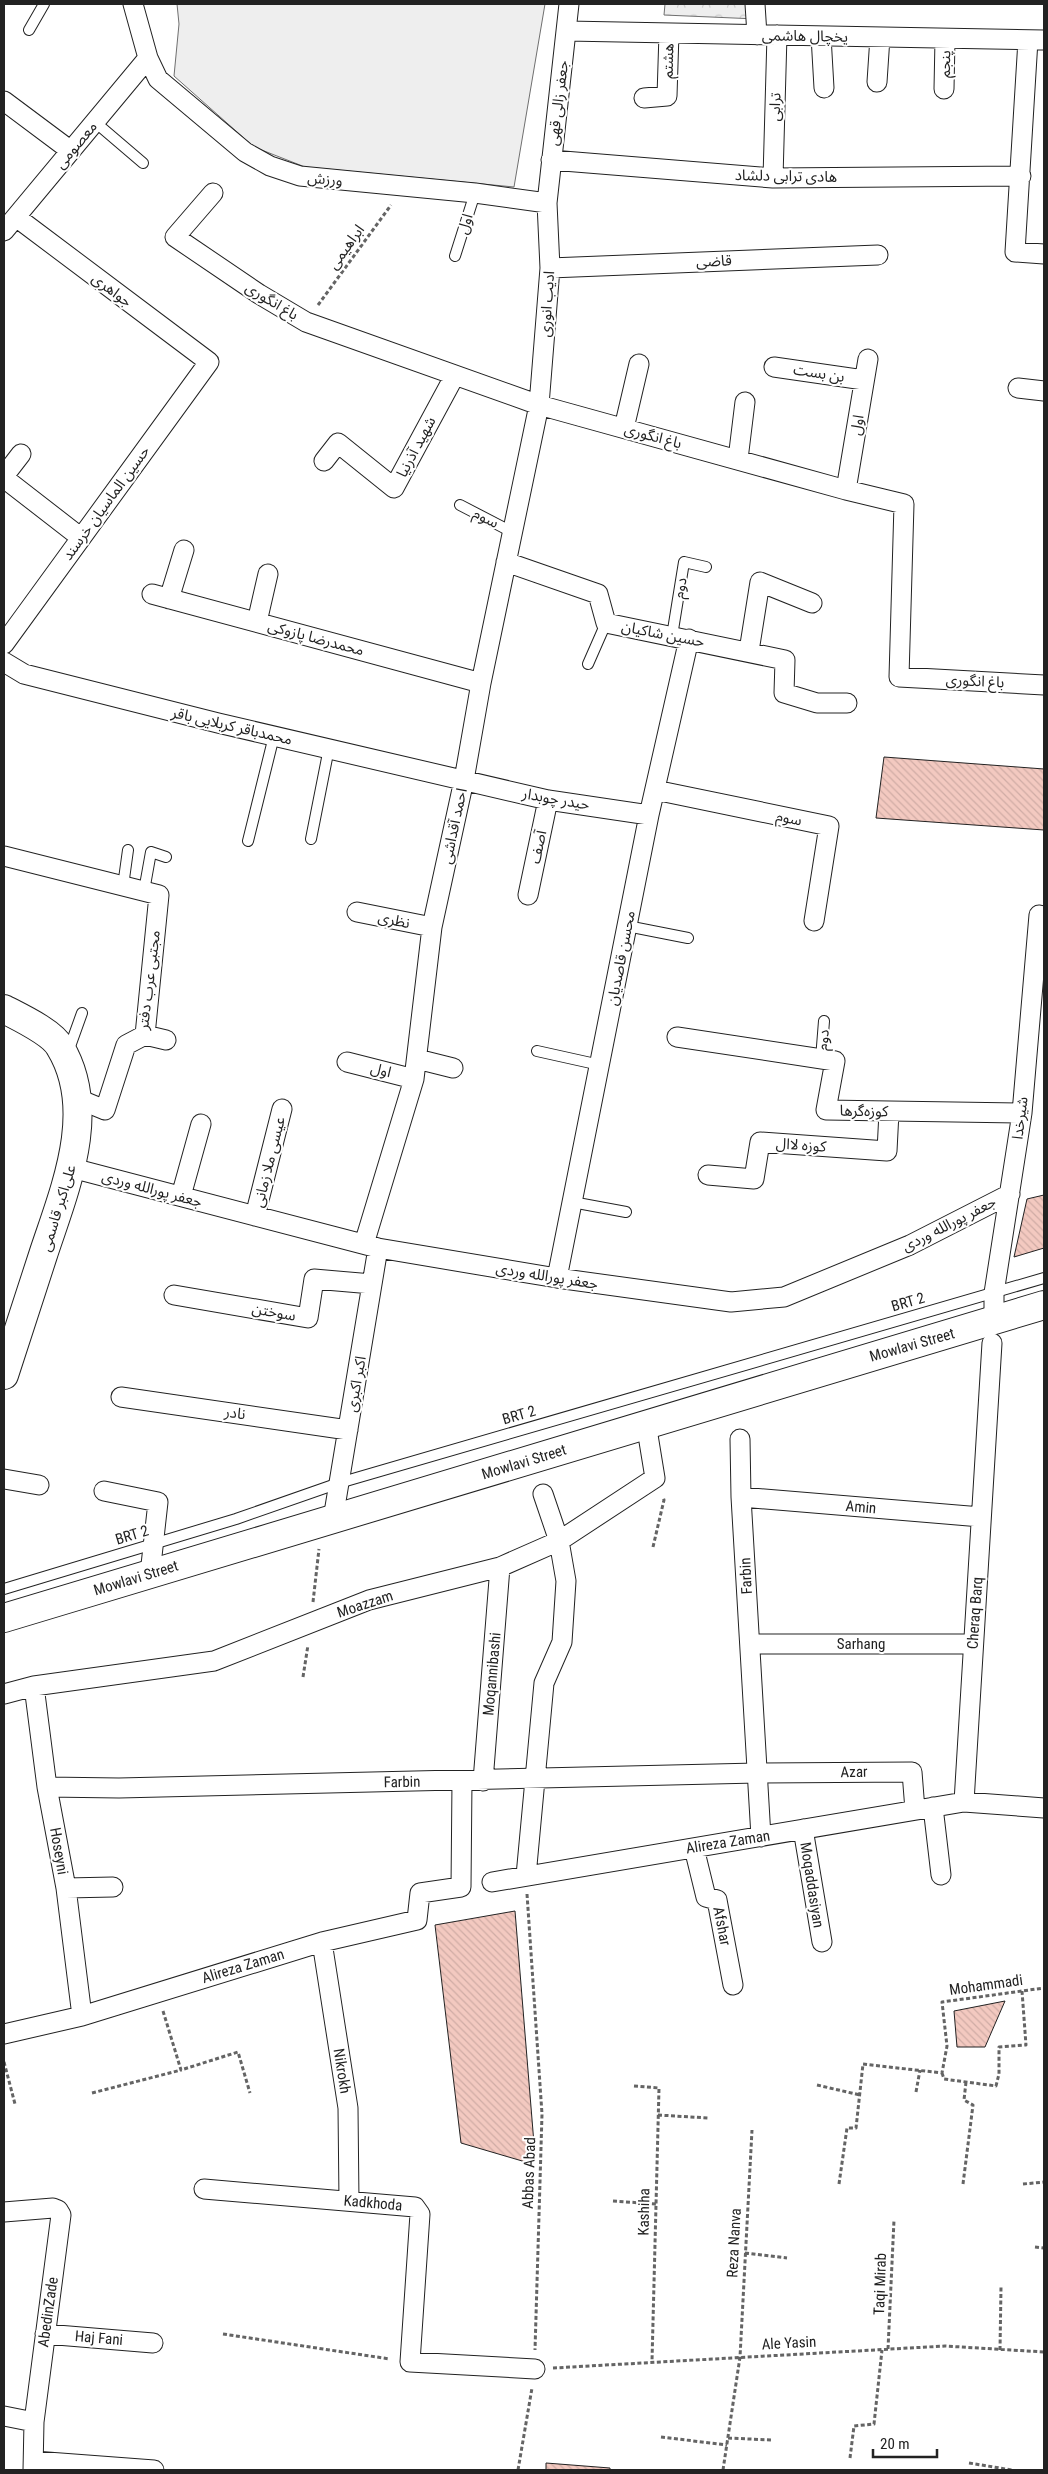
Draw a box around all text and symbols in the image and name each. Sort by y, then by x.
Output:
street label: یخچال هاشمی [762,26,848,47]
street label: هشتم [658,43,680,79]
street label: پنجم [936,50,956,78]
street label: جعفر زالی قهی [544,59,572,147]
street label: ترابی [766,92,784,122]
street label: معصومی [51,118,101,172]
street label: هادی ترابی دلشاد [735,166,837,186]
street label: ورزش [307,168,343,190]
street label: اول [453,211,477,237]
street label: ابراهیمی [324,221,368,273]
street label: قاضی [696,251,732,271]
street label: جواهری [88,269,136,311]
street label: ادیب انوری [536,270,558,338]
street label: باغ انگوری [241,278,302,326]
street label: بن بست [792,360,846,386]
street label: شهید آذرنیا [393,413,440,480]
street label: اول [846,413,868,437]
street label: باغ انگوری [622,420,684,455]
street label: حسین الماسیان خرسند [59,442,154,564]
street label: سوم [469,504,502,534]
street label: دوم [669,576,693,600]
street label: محمدرضا پازوکی [266,617,366,661]
street label: حسین شاکیان [620,617,706,651]
street label: باغ انگوری [945,670,1005,695]
street label: محمدباقر کربلایی باقر [169,703,294,749]
street label: حیدر چوبدار [520,784,591,815]
street label: احمد آقداشی [437,786,471,866]
street label: سوم [774,807,804,831]
street label: آصف [526,828,550,865]
street label: نظری [376,908,412,932]
street label: محسن قاصدیان [603,909,639,1007]
street label: مجتبی عرب دفتر [134,929,164,1032]
street label: دوم [813,1029,835,1051]
street label: اول [369,1059,393,1081]
street label: شیرخدا [1008,1095,1032,1140]
street label: کوزه‌گرها [839,1102,889,1120]
street label: عیسی ملا زمانی [249,1114,289,1209]
street label: کوزه لاال [775,1134,828,1156]
street label: علی‌اکبر قاسمی [36,1162,80,1254]
street label: جعفر پورالله وردی [100,1167,204,1212]
street label: جعفر پورالله وردی [899,1192,1000,1256]
street label: جعفر پورالله وردی [494,1259,600,1294]
street label: BRT 2 [889,1289,927,1315]
street label: سوختن [251,1299,298,1325]
street label: Mowlavi Street [867,1324,957,1366]
street label: اکبر اکبری [342,1355,370,1413]
street label: نادر [222,1402,247,1423]
street label: BRT 2 [500,1402,538,1428]
street label: Mowlavi Street [479,1441,569,1483]
street label: Amin [845,1497,877,1517]
street label: BRT 2 [113,1521,151,1549]
street label: Mowlavi Street [91,1557,181,1599]
street label: Farbin [736,1557,756,1595]
street label: Cheraq Barq [963,1576,987,1650]
street label: Moazzam [335,1587,395,1621]
street label: Moqannibashi [479,1632,505,1716]
street label: Sarhang [837,1635,885,1653]
street label: Azar [840,1763,868,1781]
street label: Farbin [383,1773,421,1791]
street label: Hoseyni [46,1826,72,1876]
street label: Alireza Zaman [685,1826,771,1858]
street label: Moqaddasiyan [796,1841,828,1929]
street label: Afshar [709,1905,735,1947]
street label: Alireza Zaman [200,1945,286,1987]
street label: Mohammadi [948,1971,1024,1999]
street label: Nikrokh [330,2047,354,2095]
street label: Abbas Abad [519,2137,539,2209]
street label: Kashiha [635,2188,653,2236]
street label: Kadkhoda [343,2191,403,2215]
street label: Reza Nanva [723,2208,745,2278]
street label: Taqi Mirab [870,2253,890,2315]
street label: AbedinZade [34,2276,62,2348]
street label: Haj Fani [74,2327,124,2349]
street label: Ale Yasin [761,2333,817,2353]
scale bar [873,2426,937,2458]
text: 20 m [880,2435,910,2453]

